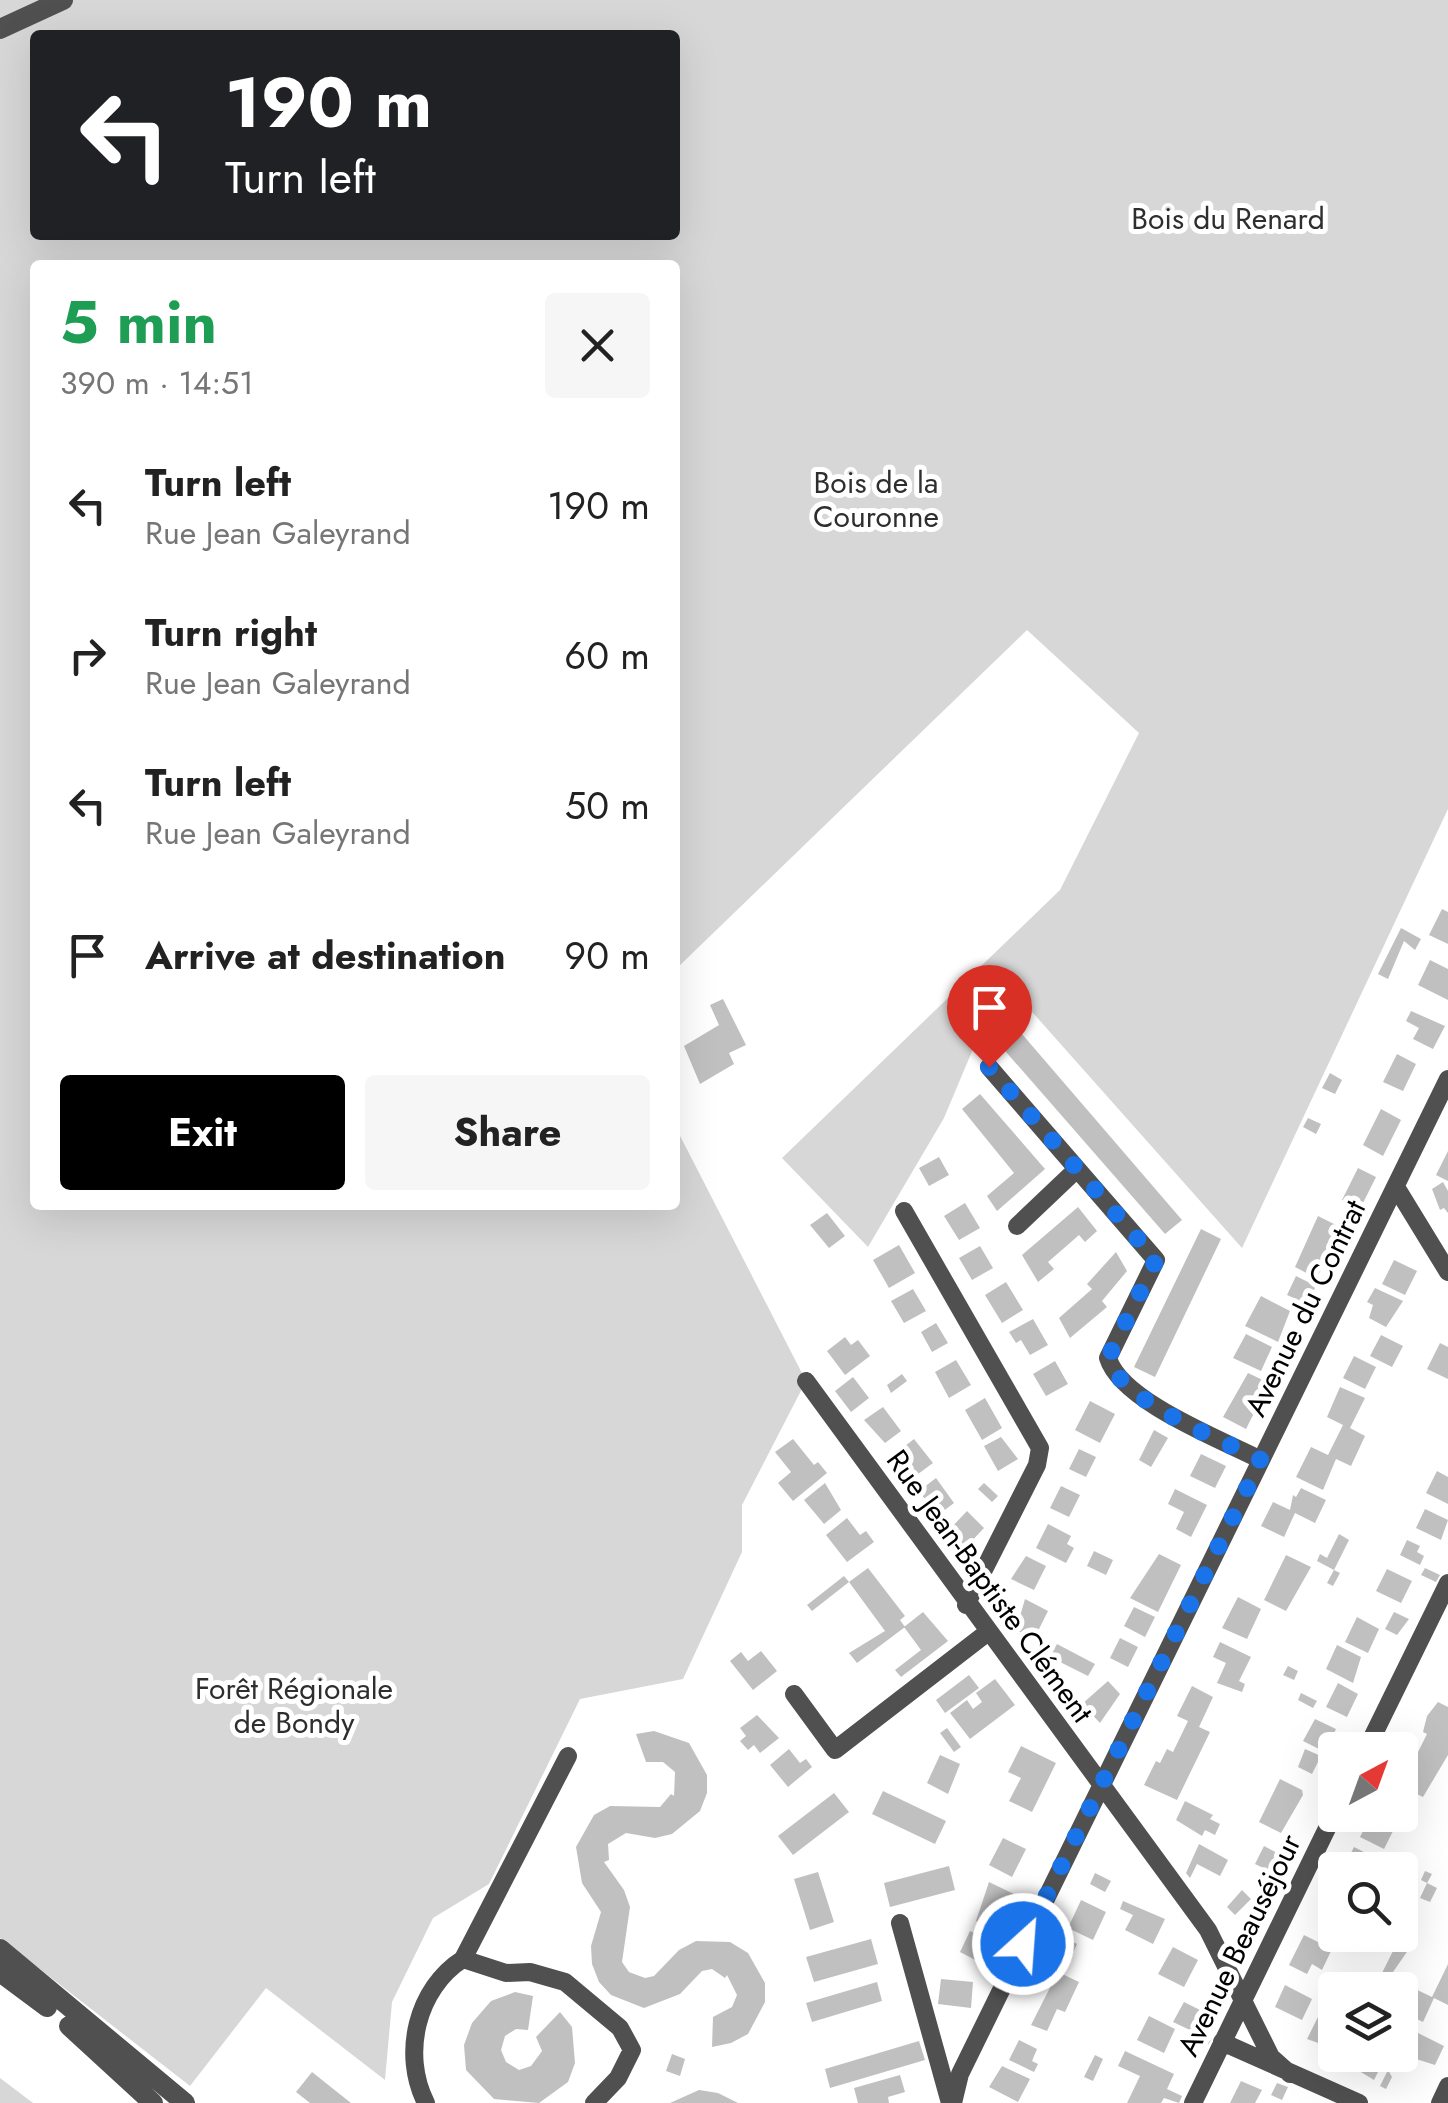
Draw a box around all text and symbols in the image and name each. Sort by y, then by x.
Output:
text: 190 m [225,52,432,153]
icon: left [60,70,190,200]
text: Turn left [225,145,376,210]
park label: Bois du Renard [1131,197,1325,240]
text: 5 min [60,279,217,366]
button: close [545,293,650,398]
text: 390 m · 14:51 [60,360,254,406]
text: Turn left [145,455,291,510]
park label: Bois de la Couronne [813,461,939,538]
icon: left [60,478,115,533]
text: 190 m [547,478,650,533]
text: Rue Jean Galeyrand [145,510,411,556]
text: Turn right [145,605,317,660]
icon: right [60,628,115,683]
text: 60 m [564,628,650,683]
text: Rue Jean Galeyrand [145,660,411,706]
text: Turn left [145,755,291,810]
icon: left [60,778,115,833]
text: 50 m [565,778,650,833]
text: Rue Jean Galeyrand [145,810,411,856]
icon: arrive [60,928,115,983]
text: Arrive at destination [145,928,506,983]
text: 90 m [564,928,650,983]
pin [947,965,1032,1068]
icon: arrive [962,980,1017,1035]
button: Exit [60,1075,345,1190]
button: Share [365,1075,650,1190]
street label: Avenue du Contrat [1234,1192,1376,1424]
street label: Rue Jean-Baptiste Clément [876,1441,1104,1732]
park label: Forêt Régionale de Bondy [195,1667,393,1744]
north arrow [1318,1732,1418,1832]
map controls [1318,1732,1418,2072]
street label: Avenue Beauséjour [1167,1826,1312,2063]
button: search [1318,1852,1418,1952]
position arrow [971,1892,1075,1996]
button: layers [1318,1972,1418,2072]

